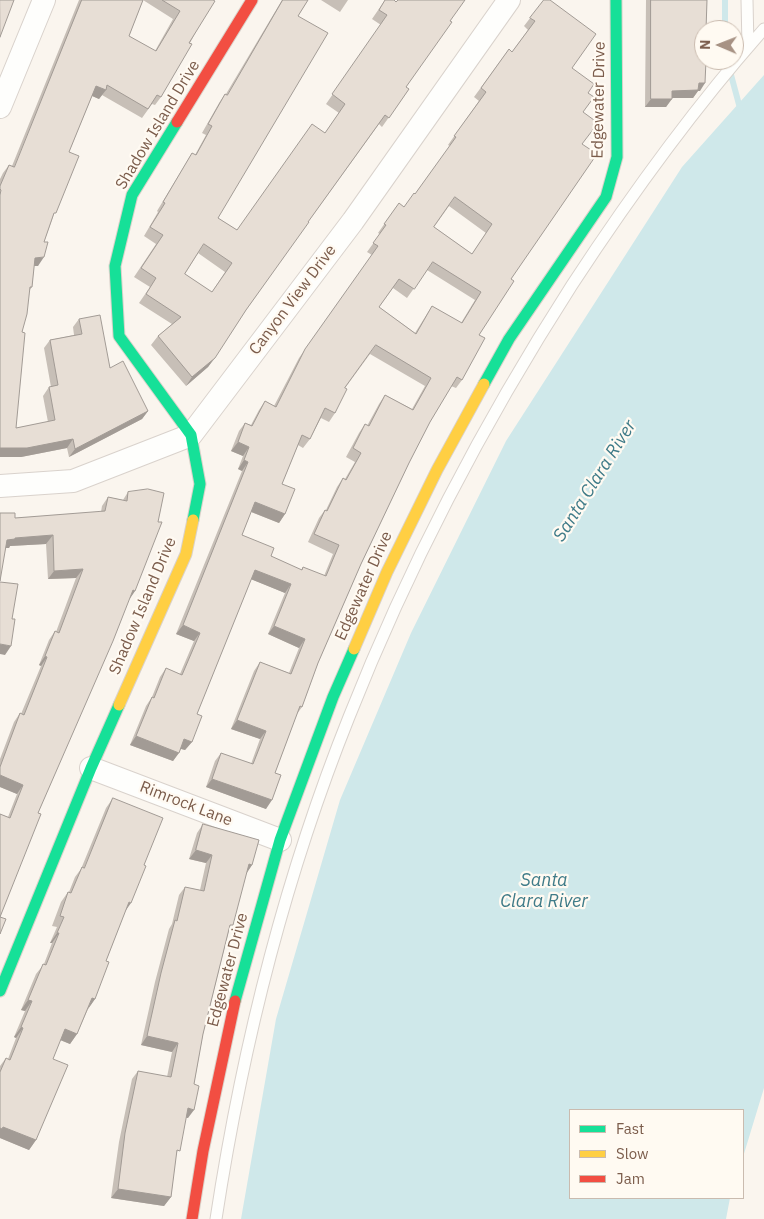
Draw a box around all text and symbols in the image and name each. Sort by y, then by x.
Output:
north arrow [694,20,744,70]
text: N [696,40,714,50]
street label: Edgewater Drive [588,41,610,159]
street label: Shadow Island Drive [112,57,204,193]
street label: Canyon View Drive [245,241,341,359]
water label: Santa Clara River [549,416,641,546]
street label: Edgewater Drive [331,529,397,643]
street label: Shadow Island Drive [105,534,181,678]
street label: Rimrock Lane [137,778,235,830]
water label: Santa Clara River [500,870,588,912]
street label: Edgewater Drive [204,911,252,1029]
legend [569,1109,744,1199]
text: Fast [616,1119,644,1138]
text: Slow [616,1144,649,1163]
text: Jam [616,1169,645,1188]

